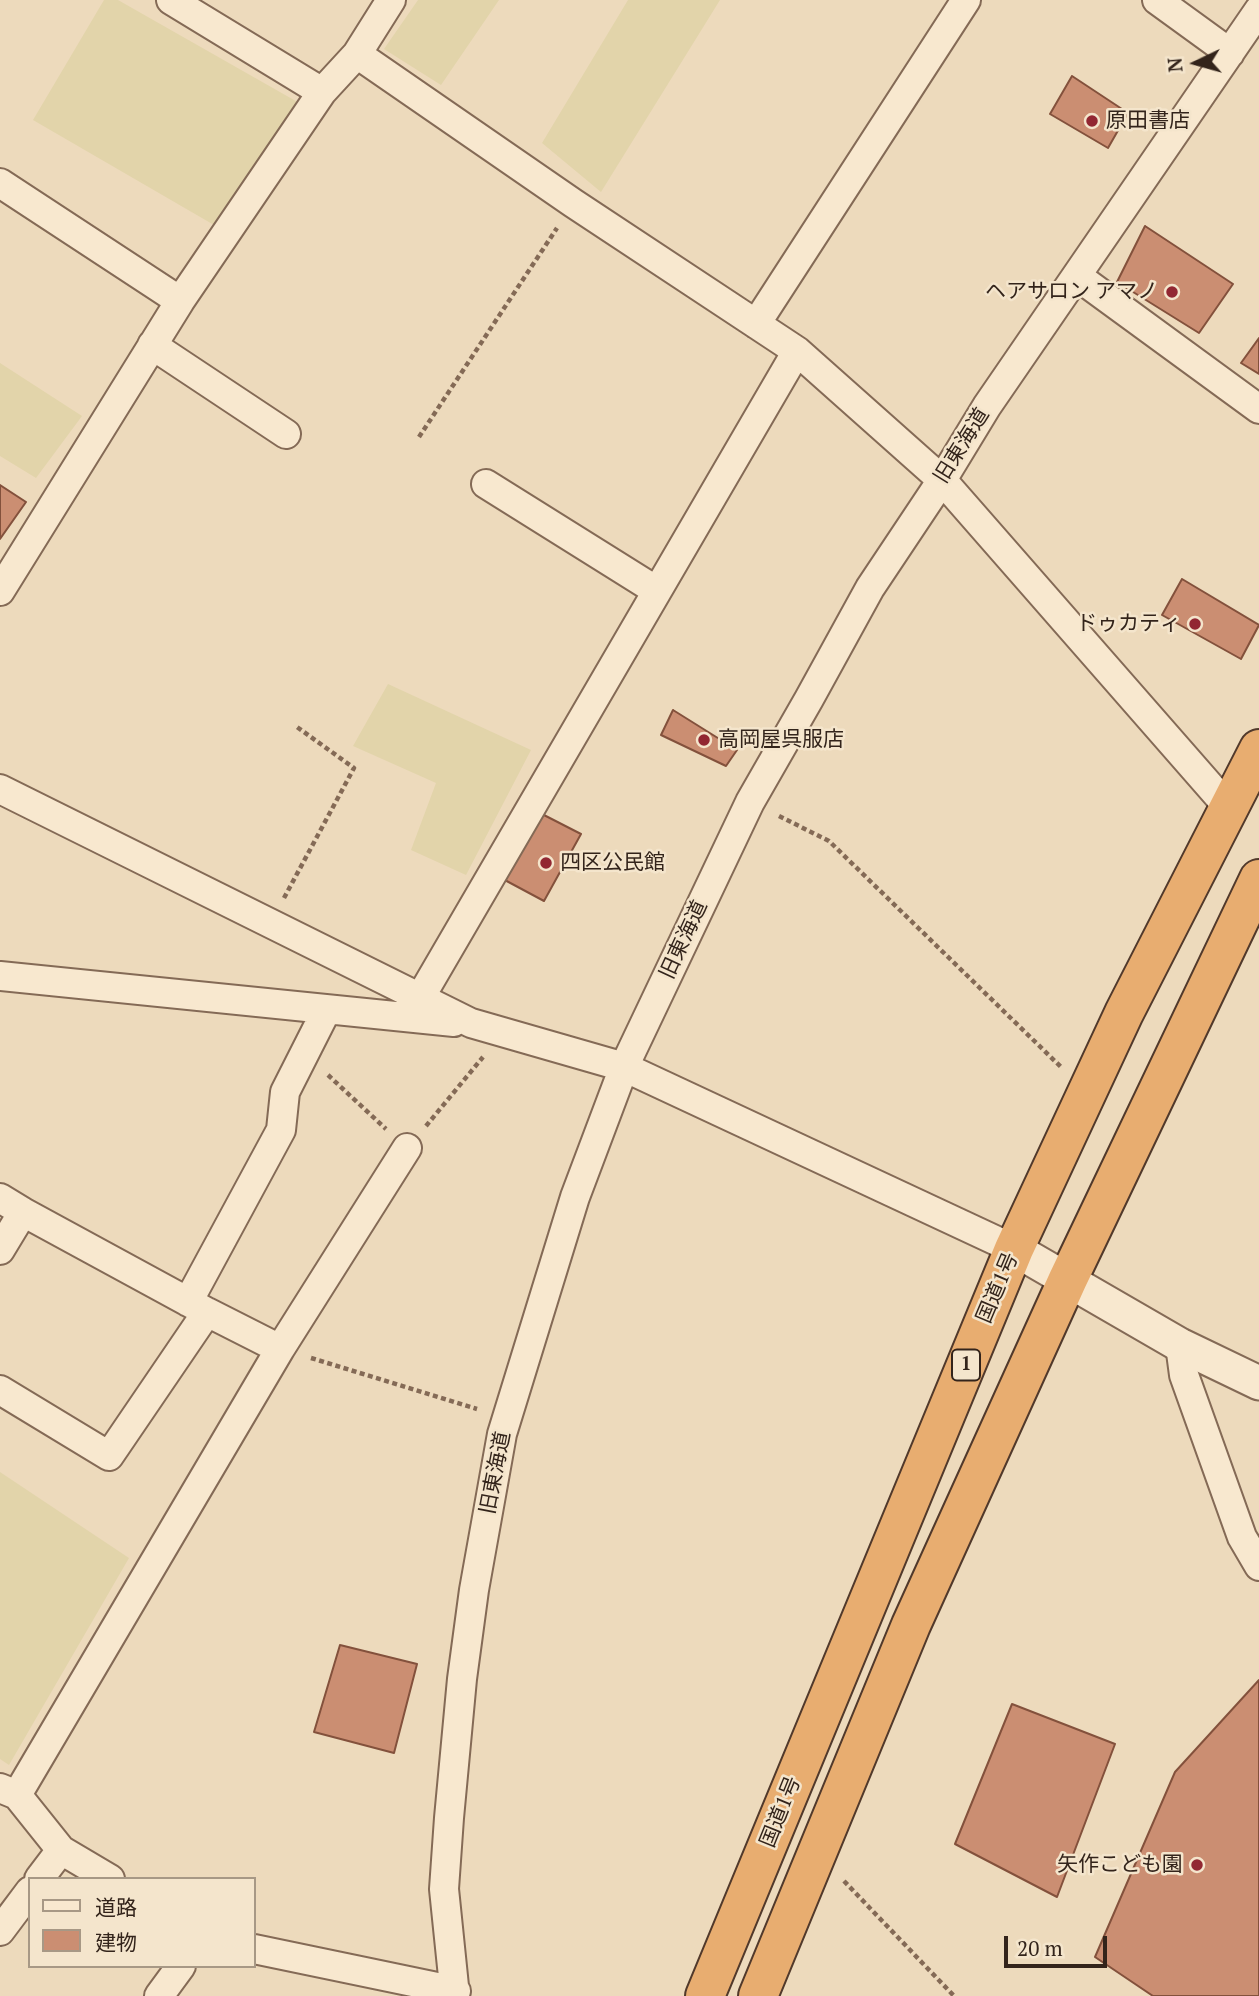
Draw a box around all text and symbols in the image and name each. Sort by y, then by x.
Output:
north arrow [1161,28,1231,98]
text: N [1162,57,1188,73]
place label: 原田書店 [1106,108,1190,134]
marker: 原田書店 [1084,113,1100,129]
place label: ヘアサロン アマノ [985,279,1158,305]
marker: ヘアサロン アマノ [1164,284,1180,300]
street label: 旧東海道 [929,404,995,488]
place label: ドゥカティ [1076,611,1181,637]
marker: ドゥカティ [1187,616,1203,632]
place label: 高岡屋呉服店 [718,727,844,753]
marker: 高岡屋呉服店 [696,732,712,748]
place label: 四区公民館 [560,850,665,876]
marker: 四区公民館 [538,855,554,871]
street label: 旧東海道 [655,897,713,983]
street label: 国道1号 [972,1249,1024,1327]
road number: 1 [952,1350,980,1380]
street label: 旧東海道 [476,1429,516,1517]
street label: 国道1号 [755,1773,807,1851]
place label: 矢作こども園 [1057,1852,1183,1878]
marker: 矢作こども園 [1189,1857,1205,1873]
legend [28,1877,256,1968]
text: 道路 [95,1893,137,1921]
scale bar [1007,1923,1110,1967]
text: 建物 [95,1928,137,1956]
text: 20 m [1017,1934,1063,1962]

